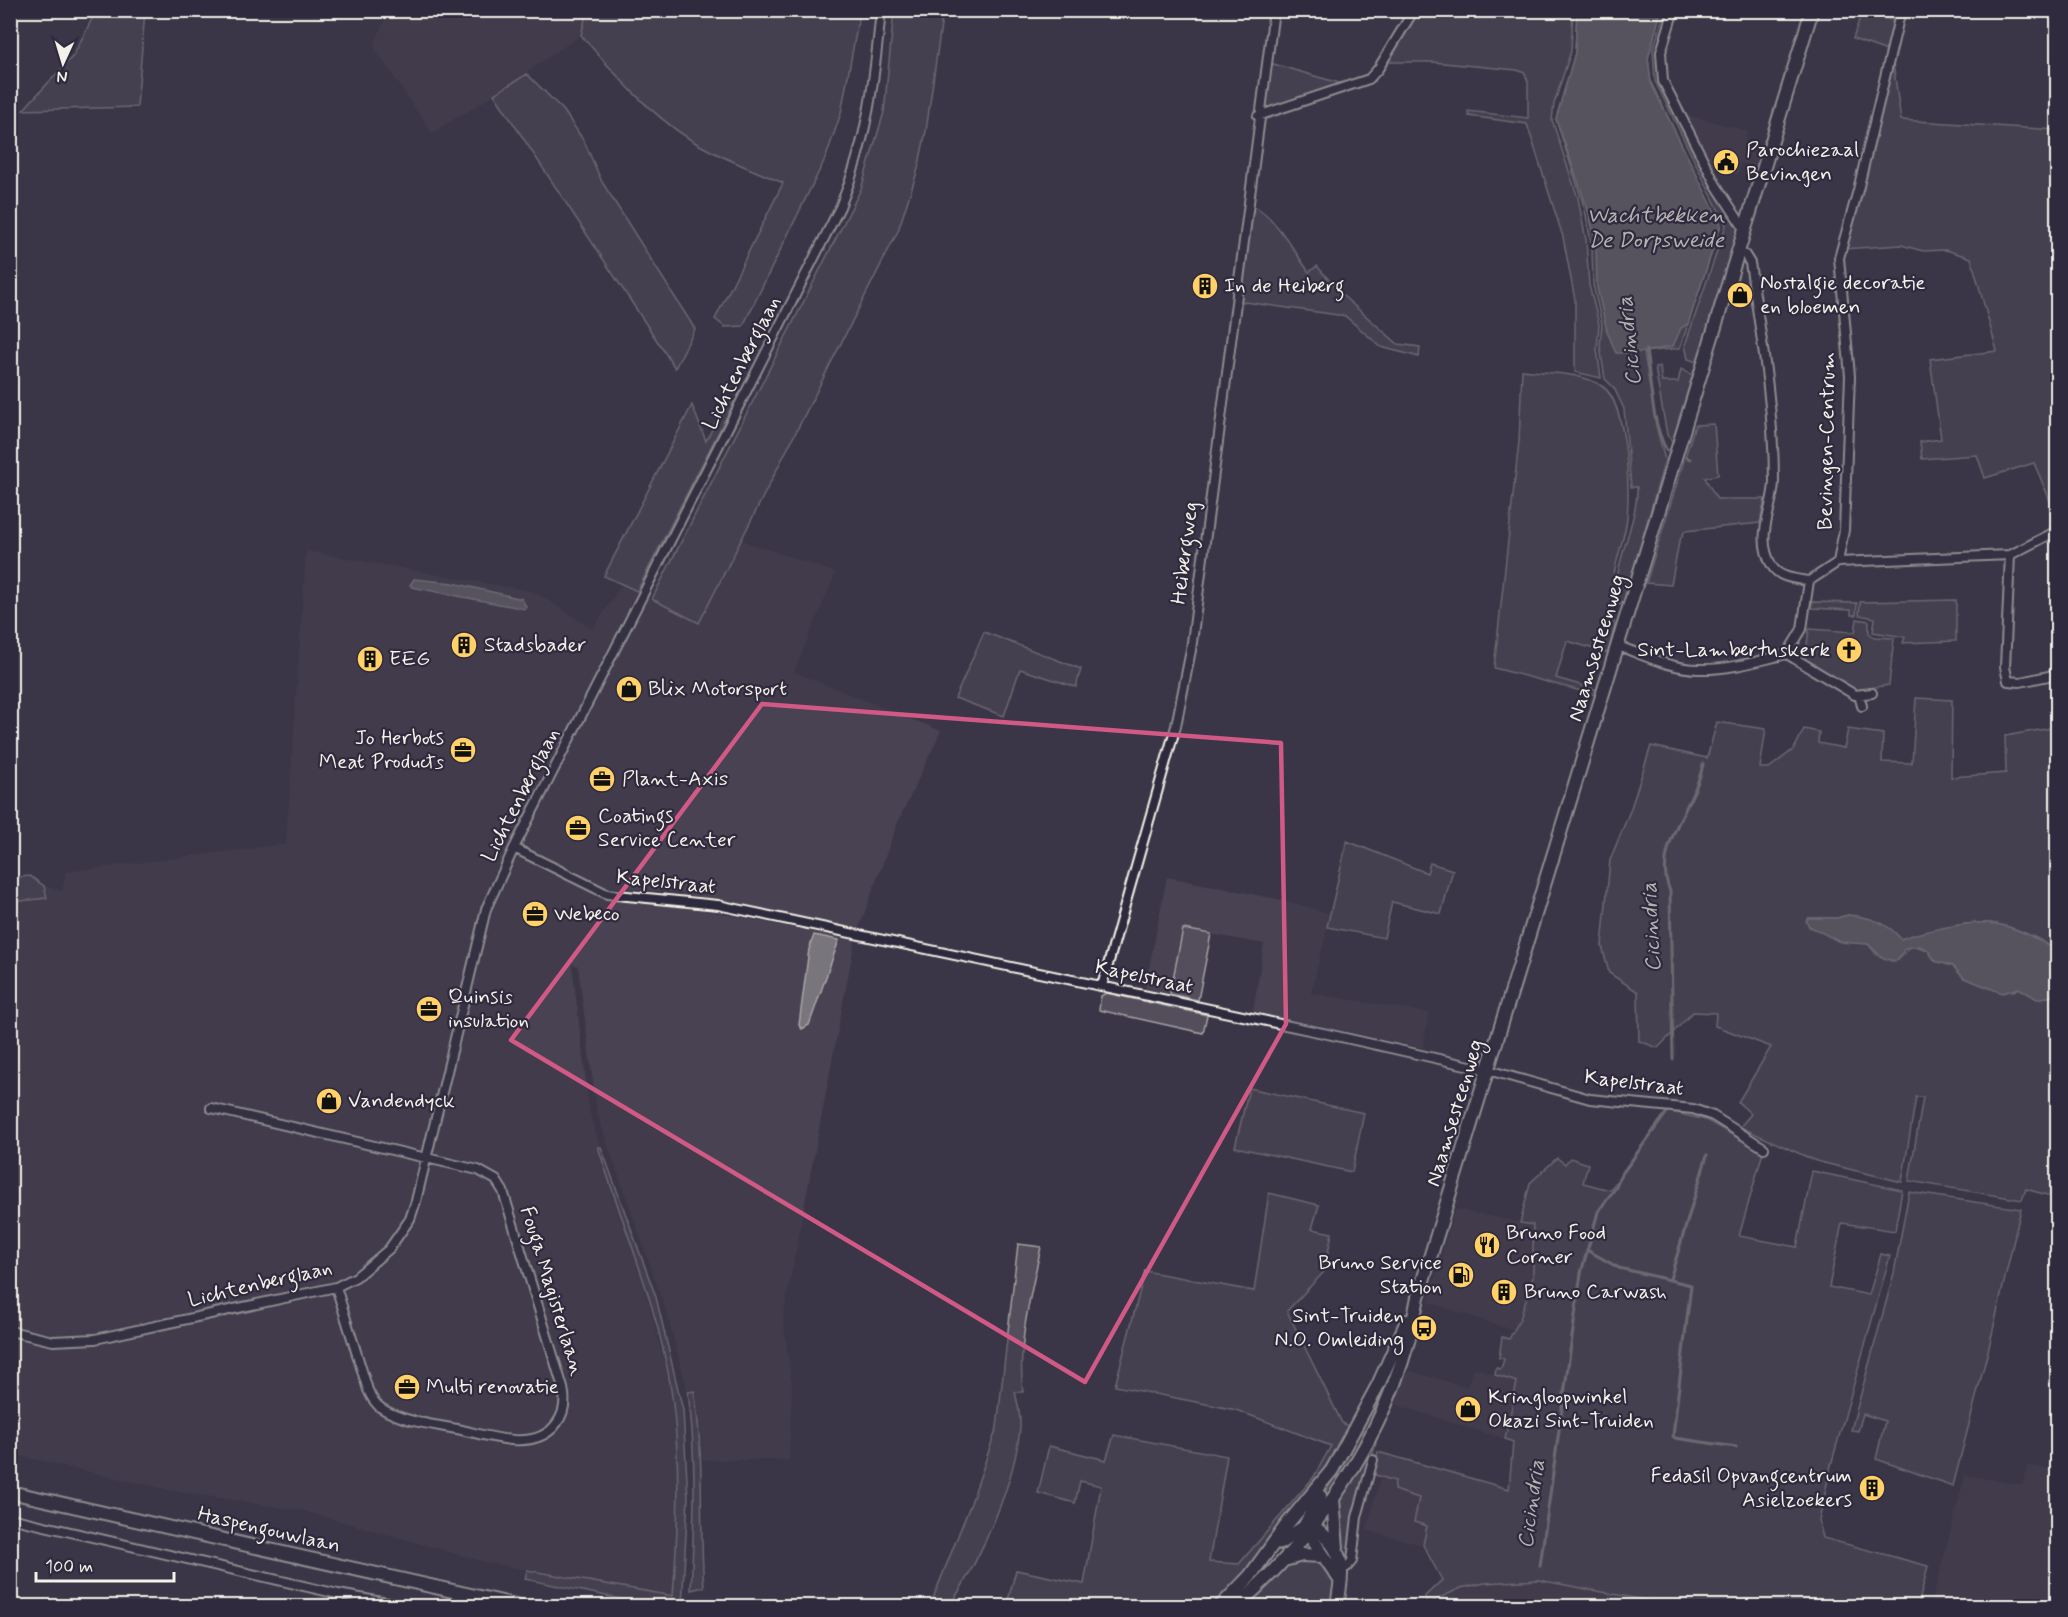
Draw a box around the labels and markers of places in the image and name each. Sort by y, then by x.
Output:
place label: Parochiezaal Bevingen [1746,136,1859,188]
public building icon: Parochiezaal Bevingen [1711,147,1741,177]
place label: Nostalgie decoratie en bloemen [1760,269,1926,321]
building icon: In de Heiberg [1190,271,1220,301]
place label: In de Heiberg [1224,272,1345,302]
shop icon: Nostalgie decoratie en bloemen [1725,280,1755,310]
building icon: Stadsbader [449,630,479,660]
place label: Stadsbader [484,631,587,659]
church icon: Sint-Lambertuskerk [1834,635,1864,665]
place label: Sint-Lambertuskerk [1637,636,1830,664]
building icon: EEG [355,644,385,674]
place label: EEG [389,645,430,673]
shop icon: Blix Motorsport [614,674,644,704]
place label: Blix Motorsport [648,675,787,703]
place label: Jo Herbots Meat Products [319,724,444,776]
office icon: Jo Herbots Meat Products [448,735,478,765]
office icon: Plant-Axis [587,764,617,794]
place label: Plant-Axis [622,765,728,793]
place label: Coatings Service Center [598,802,736,854]
office icon: Coatings Service Center [563,813,593,843]
office icon: Webeco [520,899,550,929]
place label: Webeco [554,900,620,928]
place label: Quinsis insulation [448,983,529,1035]
office icon: Quinsis insulation [414,994,444,1024]
shop icon: Vandendyck [314,1086,344,1116]
place label: Vandendyck [348,1087,455,1115]
place label: Bruno Food Corner [1506,1219,1606,1271]
restaurant icon: Bruno Food Corner [1472,1230,1502,1260]
place label: Bruno Service Station [1318,1249,1442,1301]
fuel station icon: Bruno Service Station [1446,1260,1476,1290]
building icon: Bruno Carwash [1489,1277,1519,1307]
place label: Bruno Carwash [1524,1278,1667,1306]
place label: Sint-Truiden N.O. Omleiding [1275,1302,1404,1355]
bus stop icon: Sint-Truiden N.O. Omleiding [1409,1313,1439,1343]
office icon: Multi renovatie [392,1372,422,1402]
place label: Multi renovatie [426,1373,559,1401]
place label: Kringloopwinkel Okazi Sint-Truiden [1488,1383,1654,1435]
shop icon: Kringloopwinkel Okazi Sint-Truiden [1453,1394,1483,1424]
place label: Fedasil Opvangcentrum Asielzoekers [1651,1462,1852,1514]
building icon: Fedasil Opvangcentrum Asielzoekers [1857,1473,1887,1503]

